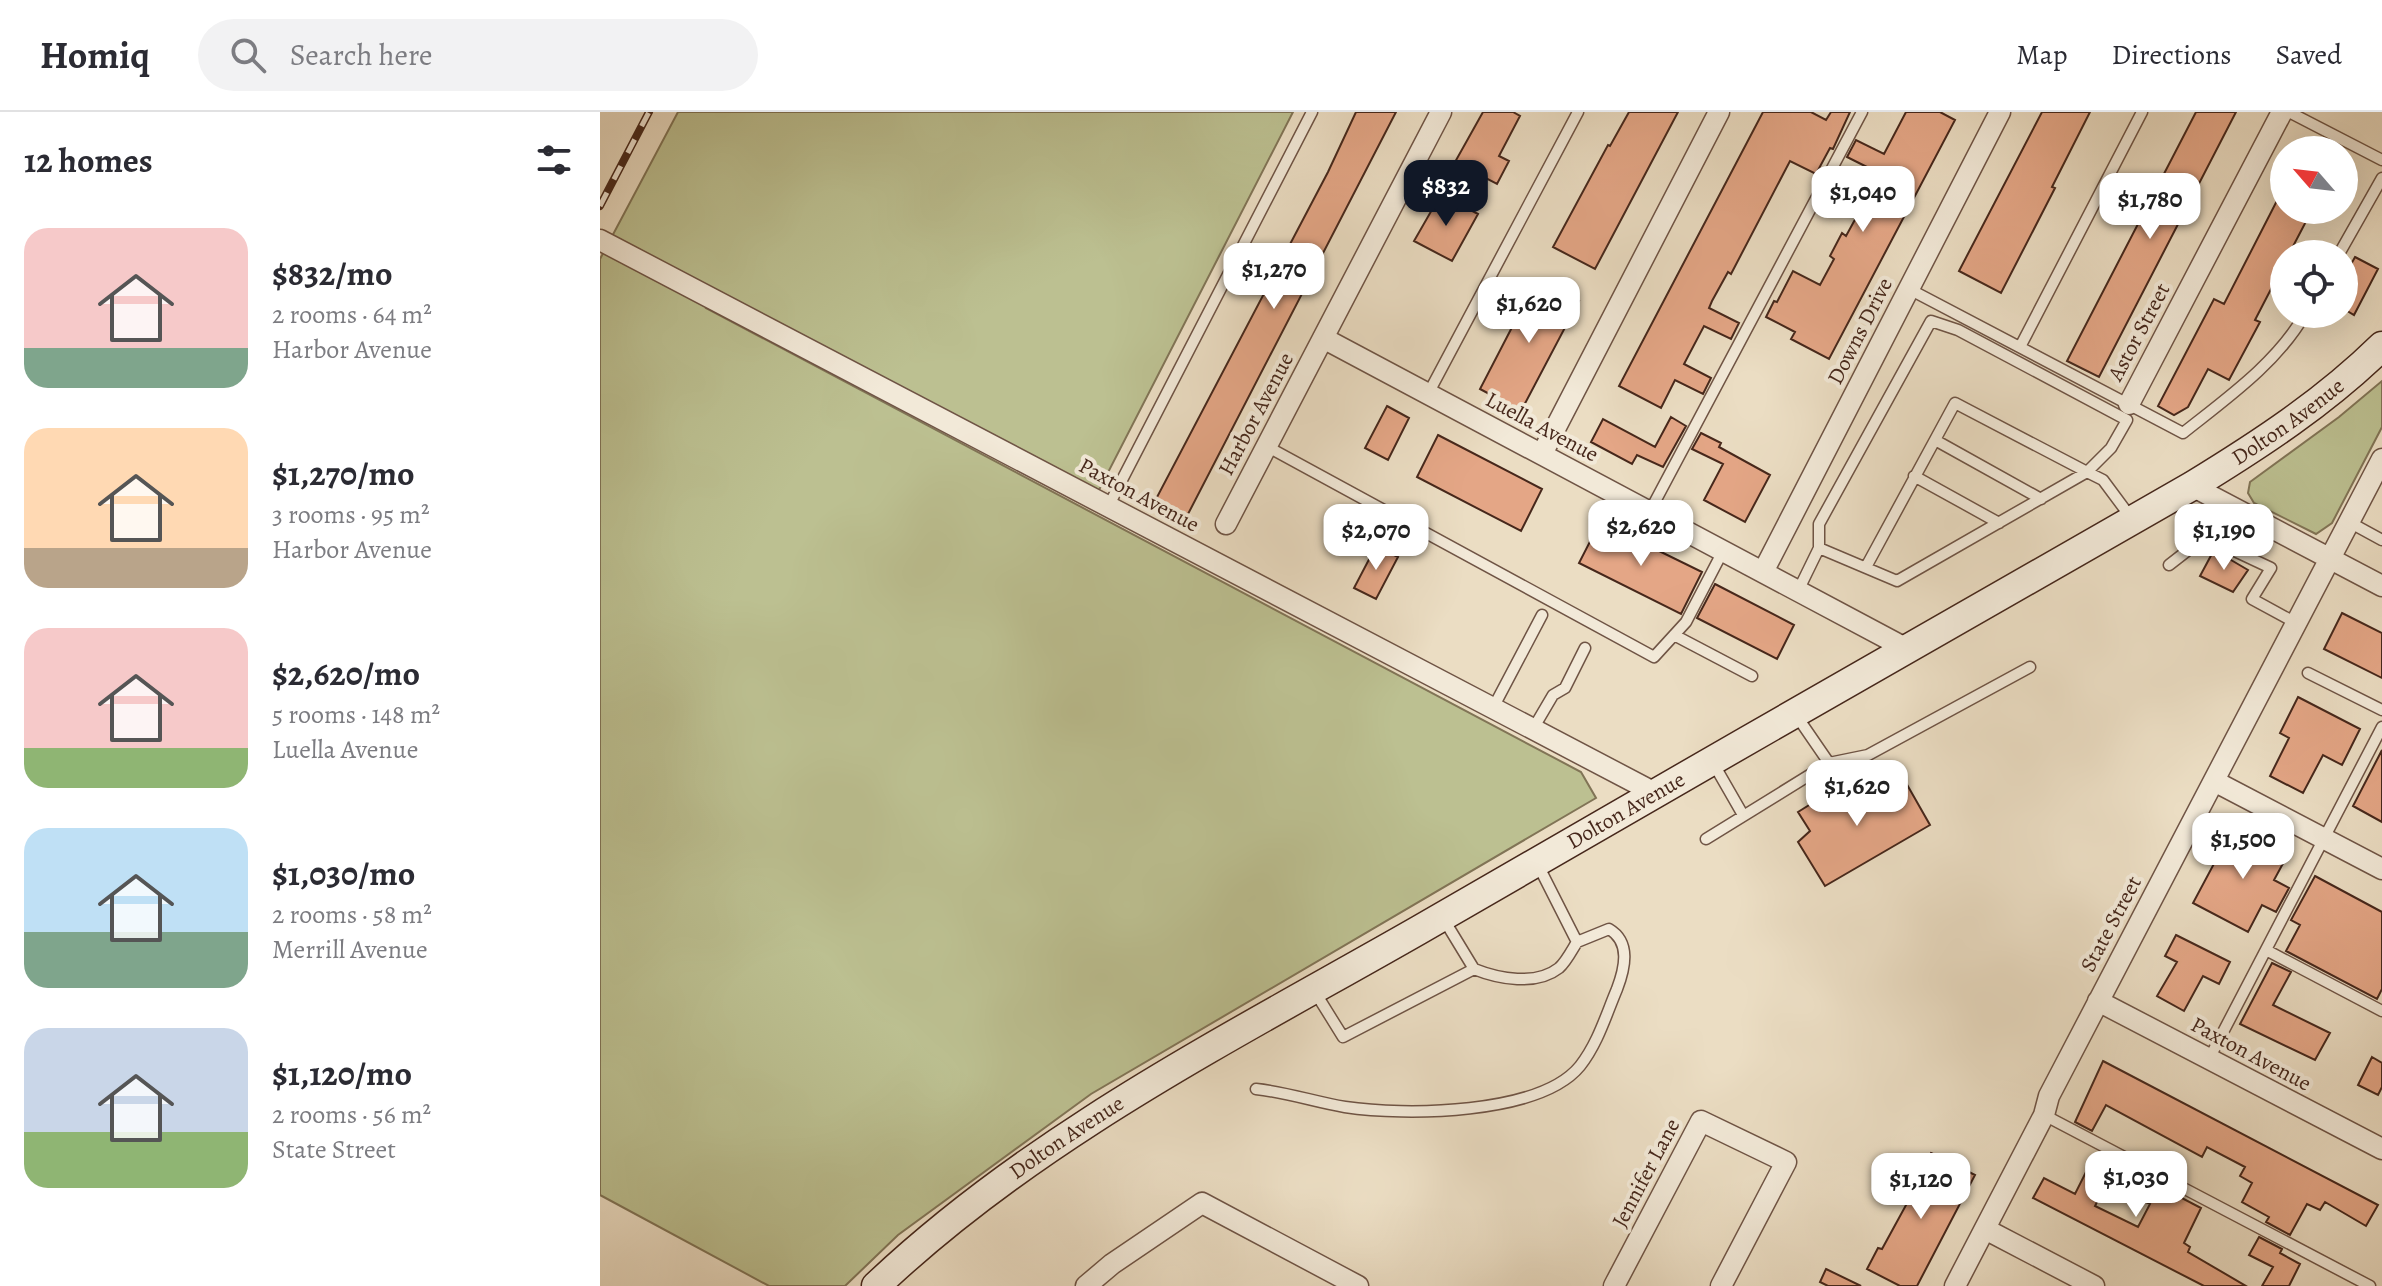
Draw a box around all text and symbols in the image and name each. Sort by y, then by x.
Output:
search box [198,19,758,91]
text: Homiq [40,29,150,81]
icon: search [226,33,270,77]
text: Search here [290,35,433,75]
text: Map [2016,36,2067,74]
text: Directions [2111,36,2232,74]
text: Saved [2276,36,2342,74]
north arrow [2270,136,2358,224]
map controls [2270,136,2358,328]
text: 12 homes [24,137,153,184]
icon: filters [532,138,576,182]
pin: $832 [1399,160,1493,228]
pin: $1,040 [1798,166,1928,234]
text: $832 [1422,168,1470,203]
pin: $1,780 [2085,173,2215,241]
text: $1,040 [1830,174,1896,209]
text: $1,780 [2117,181,2183,216]
button: locate [2270,240,2358,328]
pin: $1,270 [1209,243,1339,311]
text: $832/mo [272,250,392,297]
text: $1,270 [1241,251,1307,286]
icon: home [88,260,184,356]
street label: Downs Drive [1820,272,1900,390]
pin: $1,620 [1464,277,1594,345]
street label: Astor Street [2100,278,2177,387]
text: $1,620 [1496,285,1562,320]
text: 2 rooms · 64 m² [272,297,432,332]
text: Harbor Avenue [272,332,432,367]
street label: Harbor Avenue [1211,347,1301,481]
street label: Dolton Avenue [2226,371,2351,472]
street label: Luella Avenue [1480,385,1604,469]
text: $1,270/mo [272,450,414,497]
street label: Paxton Avenue [1073,451,1205,539]
icon: home [88,460,184,556]
text: 3 rooms · 95 m² [272,497,429,532]
pin: $2,620 [1576,500,1706,568]
pin: $2,070 [1311,504,1441,572]
pin: $1,190 [2159,504,2289,572]
text: $2,620 [1606,508,1676,543]
text: $2,070 [1342,512,1410,547]
text: $1,190 [2193,512,2255,547]
text: Harbor Avenue [272,532,432,567]
text: $2,620/mo [272,650,420,697]
icon: home [88,660,184,756]
text: 5 rooms · 148 m² [272,697,440,732]
text: Luella Avenue [272,732,418,767]
pin: $1,620 [1792,760,1922,828]
street label: Dolton Avenue [1561,764,1691,856]
text: $1,620 [1824,768,1890,803]
pin: $1,500 [2178,813,2308,881]
text: $1,500 [2210,821,2276,856]
text: $1,030/mo [272,850,415,897]
icon: home [88,860,184,956]
street label: State Street [2073,871,2149,977]
text: 2 rooms · 58 m² [272,897,432,932]
text: Merrill Avenue [272,932,428,967]
street label: Paxton Avenue [2185,1010,2317,1098]
text: $1,120/mo [272,1050,412,1097]
icon: home [88,1060,184,1156]
street label: Dolton Avenue [1003,1088,1130,1187]
text: 2 rooms · 56 m² [272,1097,431,1132]
street label: Jennifer Lane [1605,1113,1687,1233]
text: State Street [272,1132,396,1167]
pin: $1,030 [2071,1151,2201,1219]
pin: $1,120 [1856,1153,1986,1221]
text: $1,030 [2103,1159,2169,1194]
text: $1,120 [1889,1161,1953,1196]

